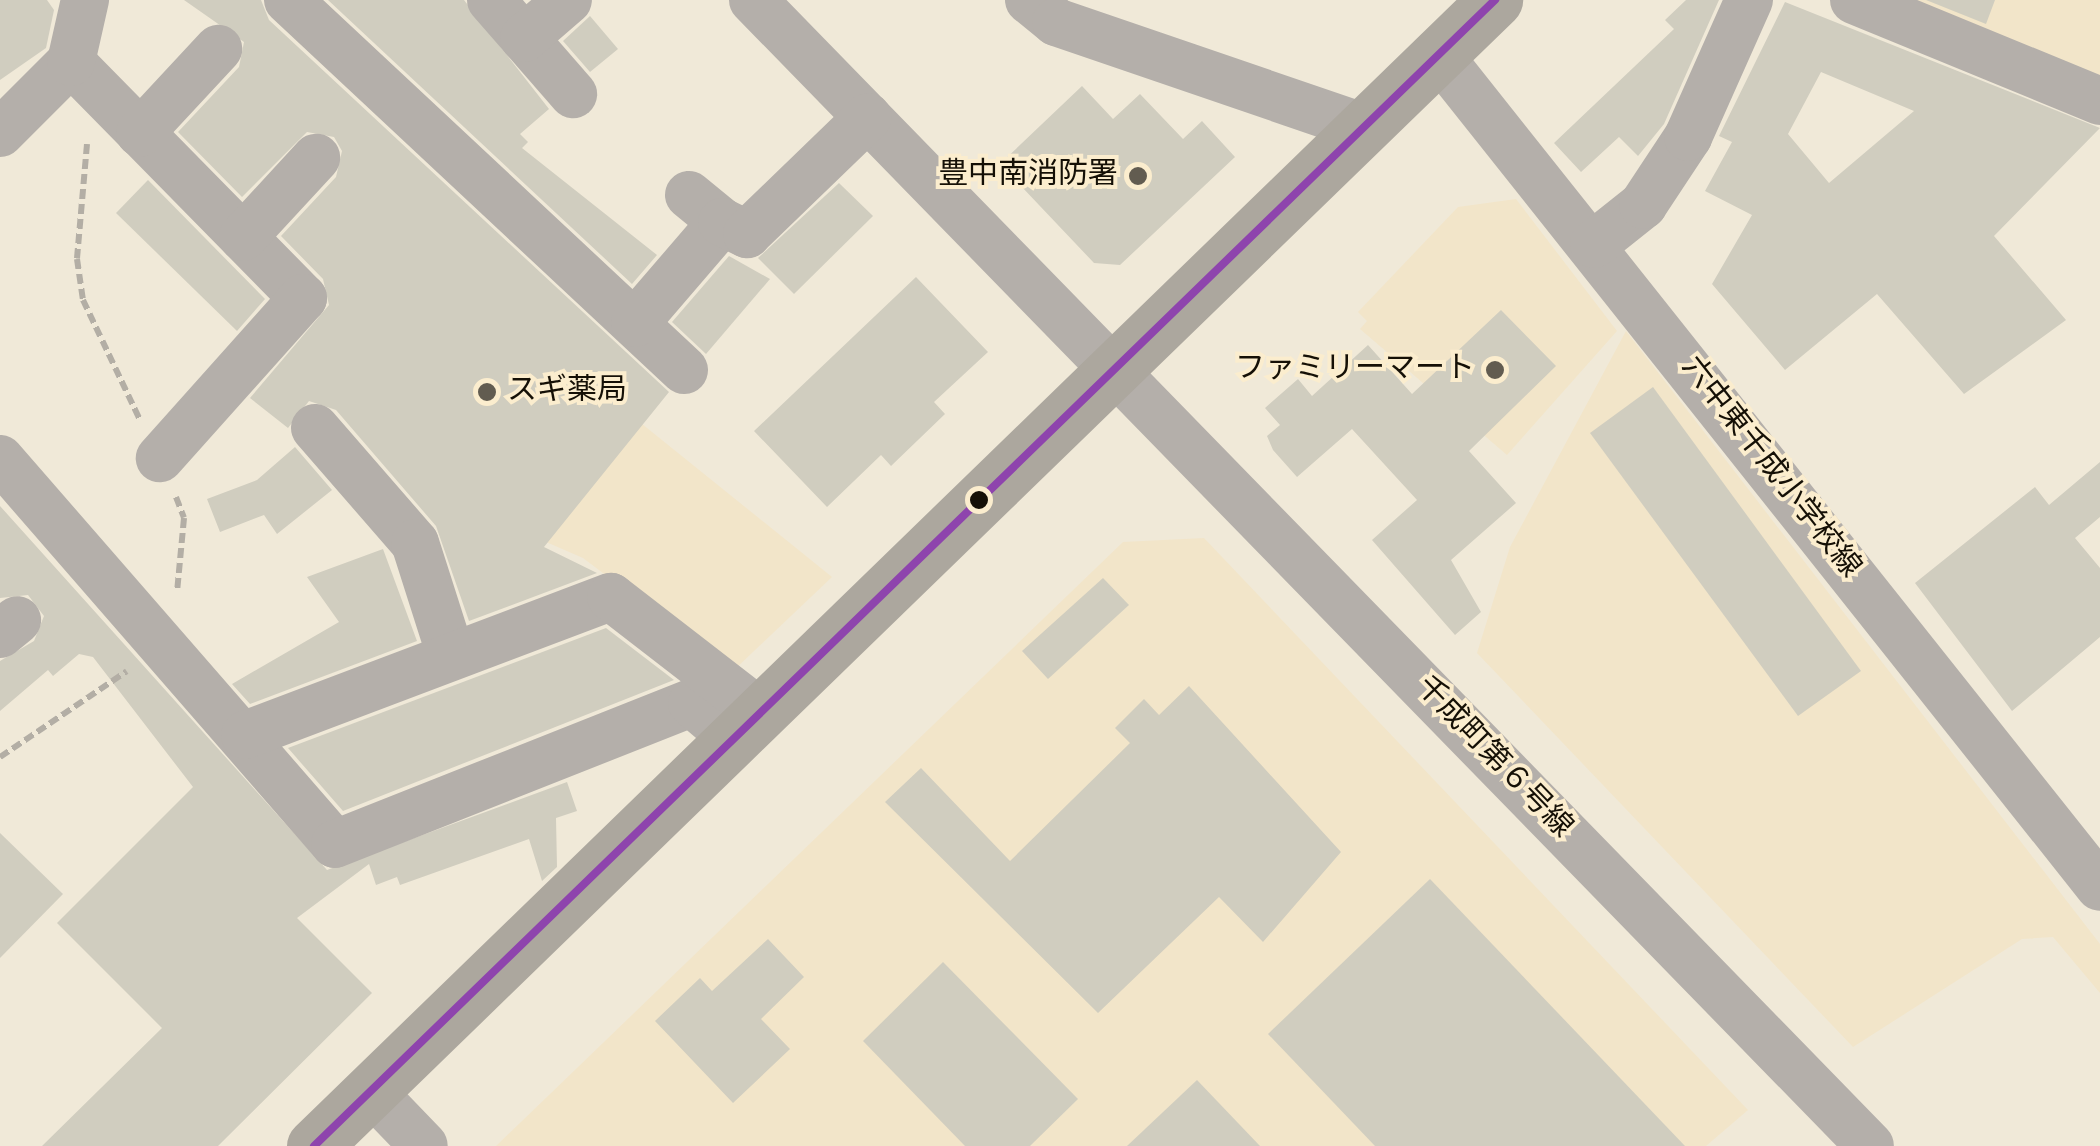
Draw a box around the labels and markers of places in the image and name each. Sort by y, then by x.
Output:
place label: 豊中南消防署 [938,158,1118,194]
marker: 豊中南消防署 [1127,165,1149,187]
place label: ファミリーマート [1235,352,1475,388]
marker: ファミリーマート [1484,359,1506,381]
place label: スギ薬局 [507,374,627,410]
marker: スギ薬局 [476,381,498,403]
unlabelled marker [969,490,989,510]

